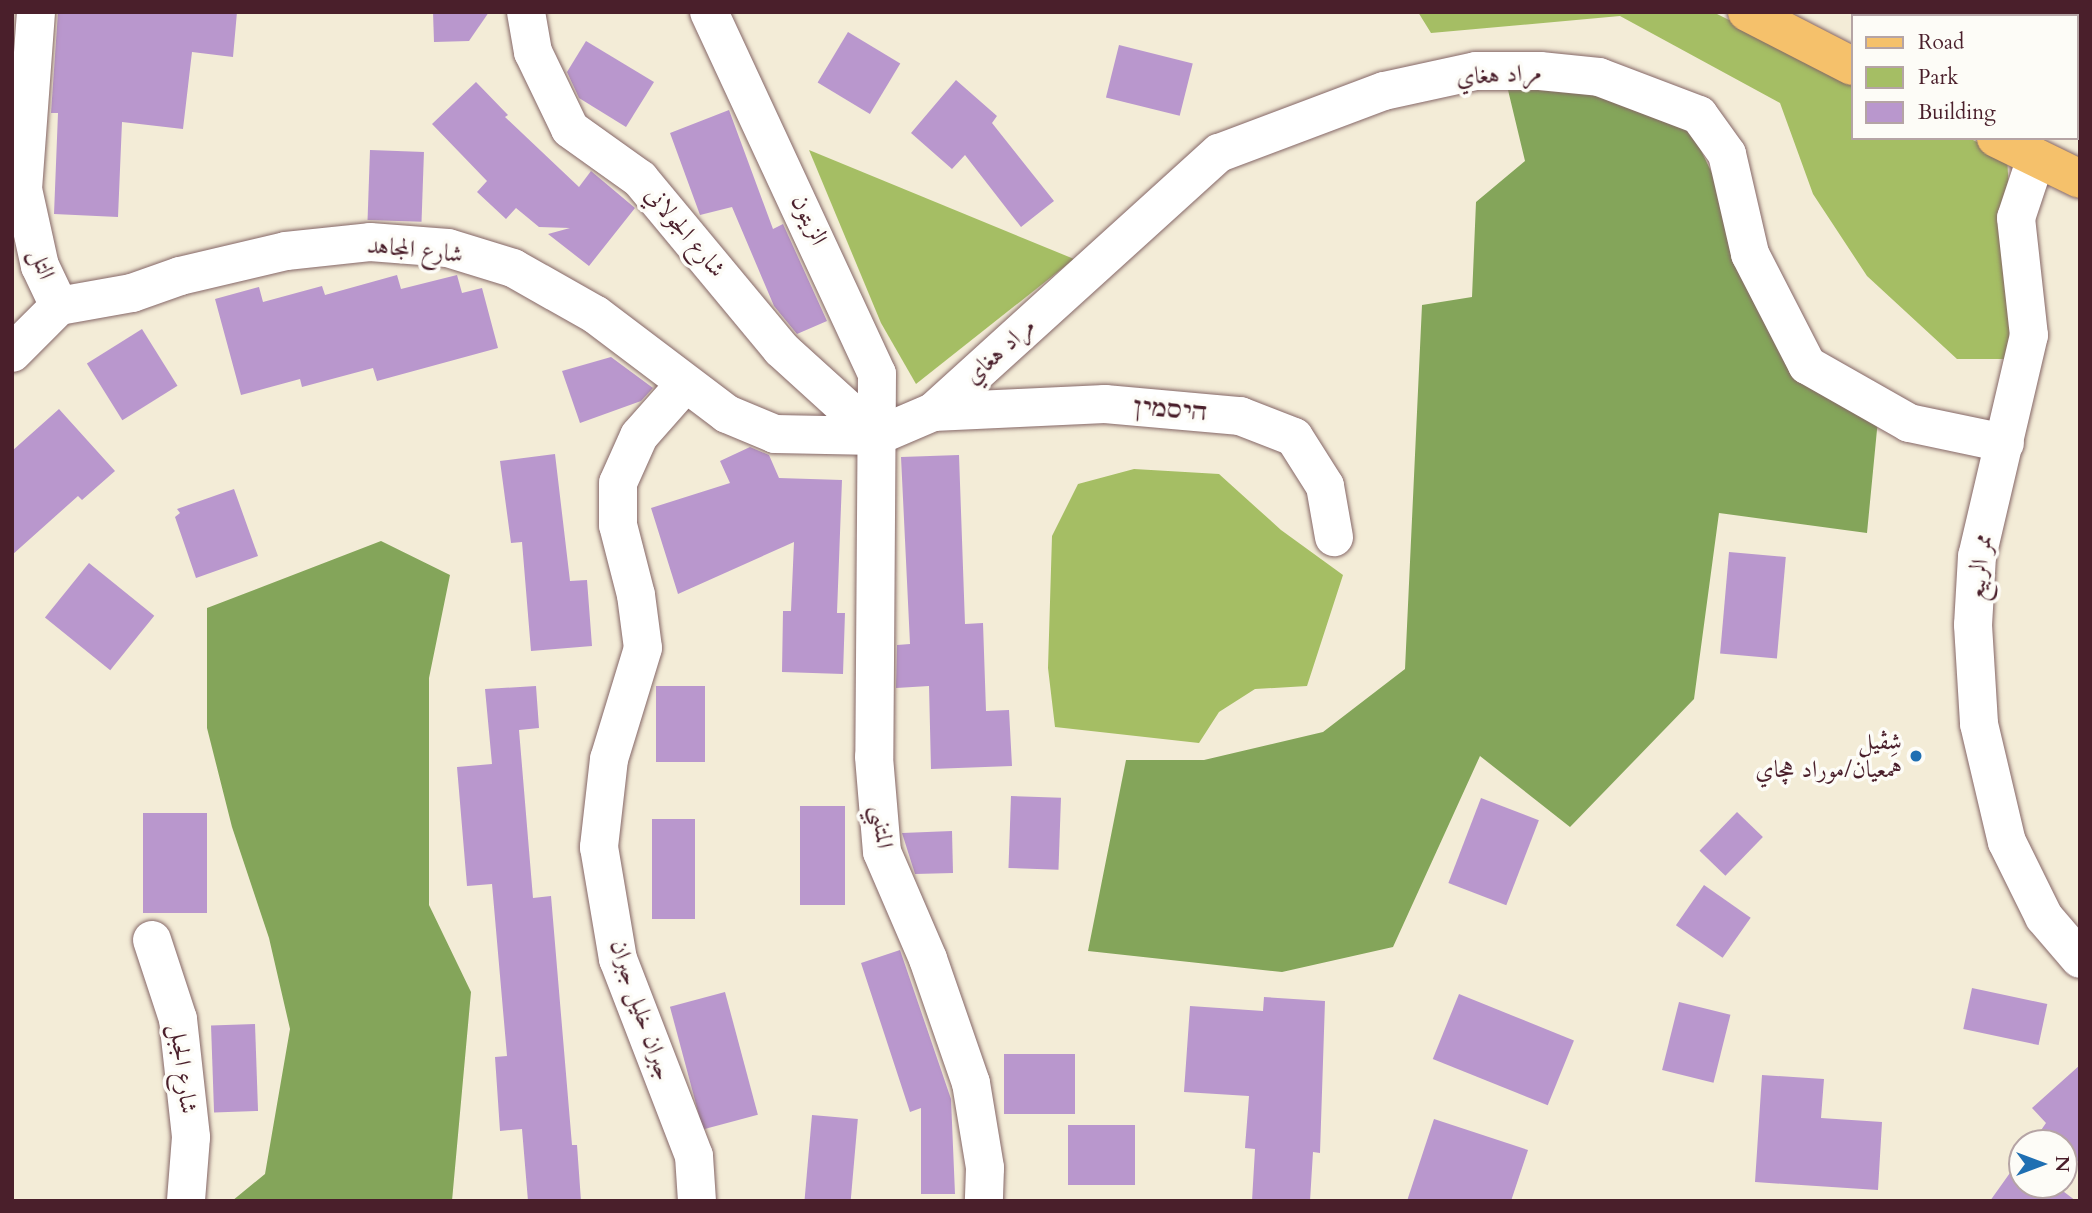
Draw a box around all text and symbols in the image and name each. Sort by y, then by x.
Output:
legend [1850,14,2078,140]
text: Road [1918,28,1964,57]
street label: مراد هغاي [1456,58,1542,92]
text: Park [1918,63,1958,92]
text: Building [1918,98,1996,127]
street label: شارع الجولاني [639,181,731,283]
street label: الزيتون [785,190,833,250]
street label: شارع المجاهد [366,231,464,269]
street label: التل [23,245,61,283]
street label: مراد هغاي [959,312,1041,390]
street label: היסמין [1132,392,1208,428]
street label: ممر الربيع [1962,532,1998,602]
place label: شڤيل هَمعيان/موراد هچاي [1755,728,1902,784]
marker: شڤيل هَمعيان/موراد هچاي [1908,748,1924,764]
street label: المتنبي [865,804,899,850]
street label: جبران خليل جبران [603,936,679,1084]
street label: شارع الجبل [163,1023,203,1115]
north arrow [2008,1129,2078,1199]
text: N [2049,1156,2075,1172]

